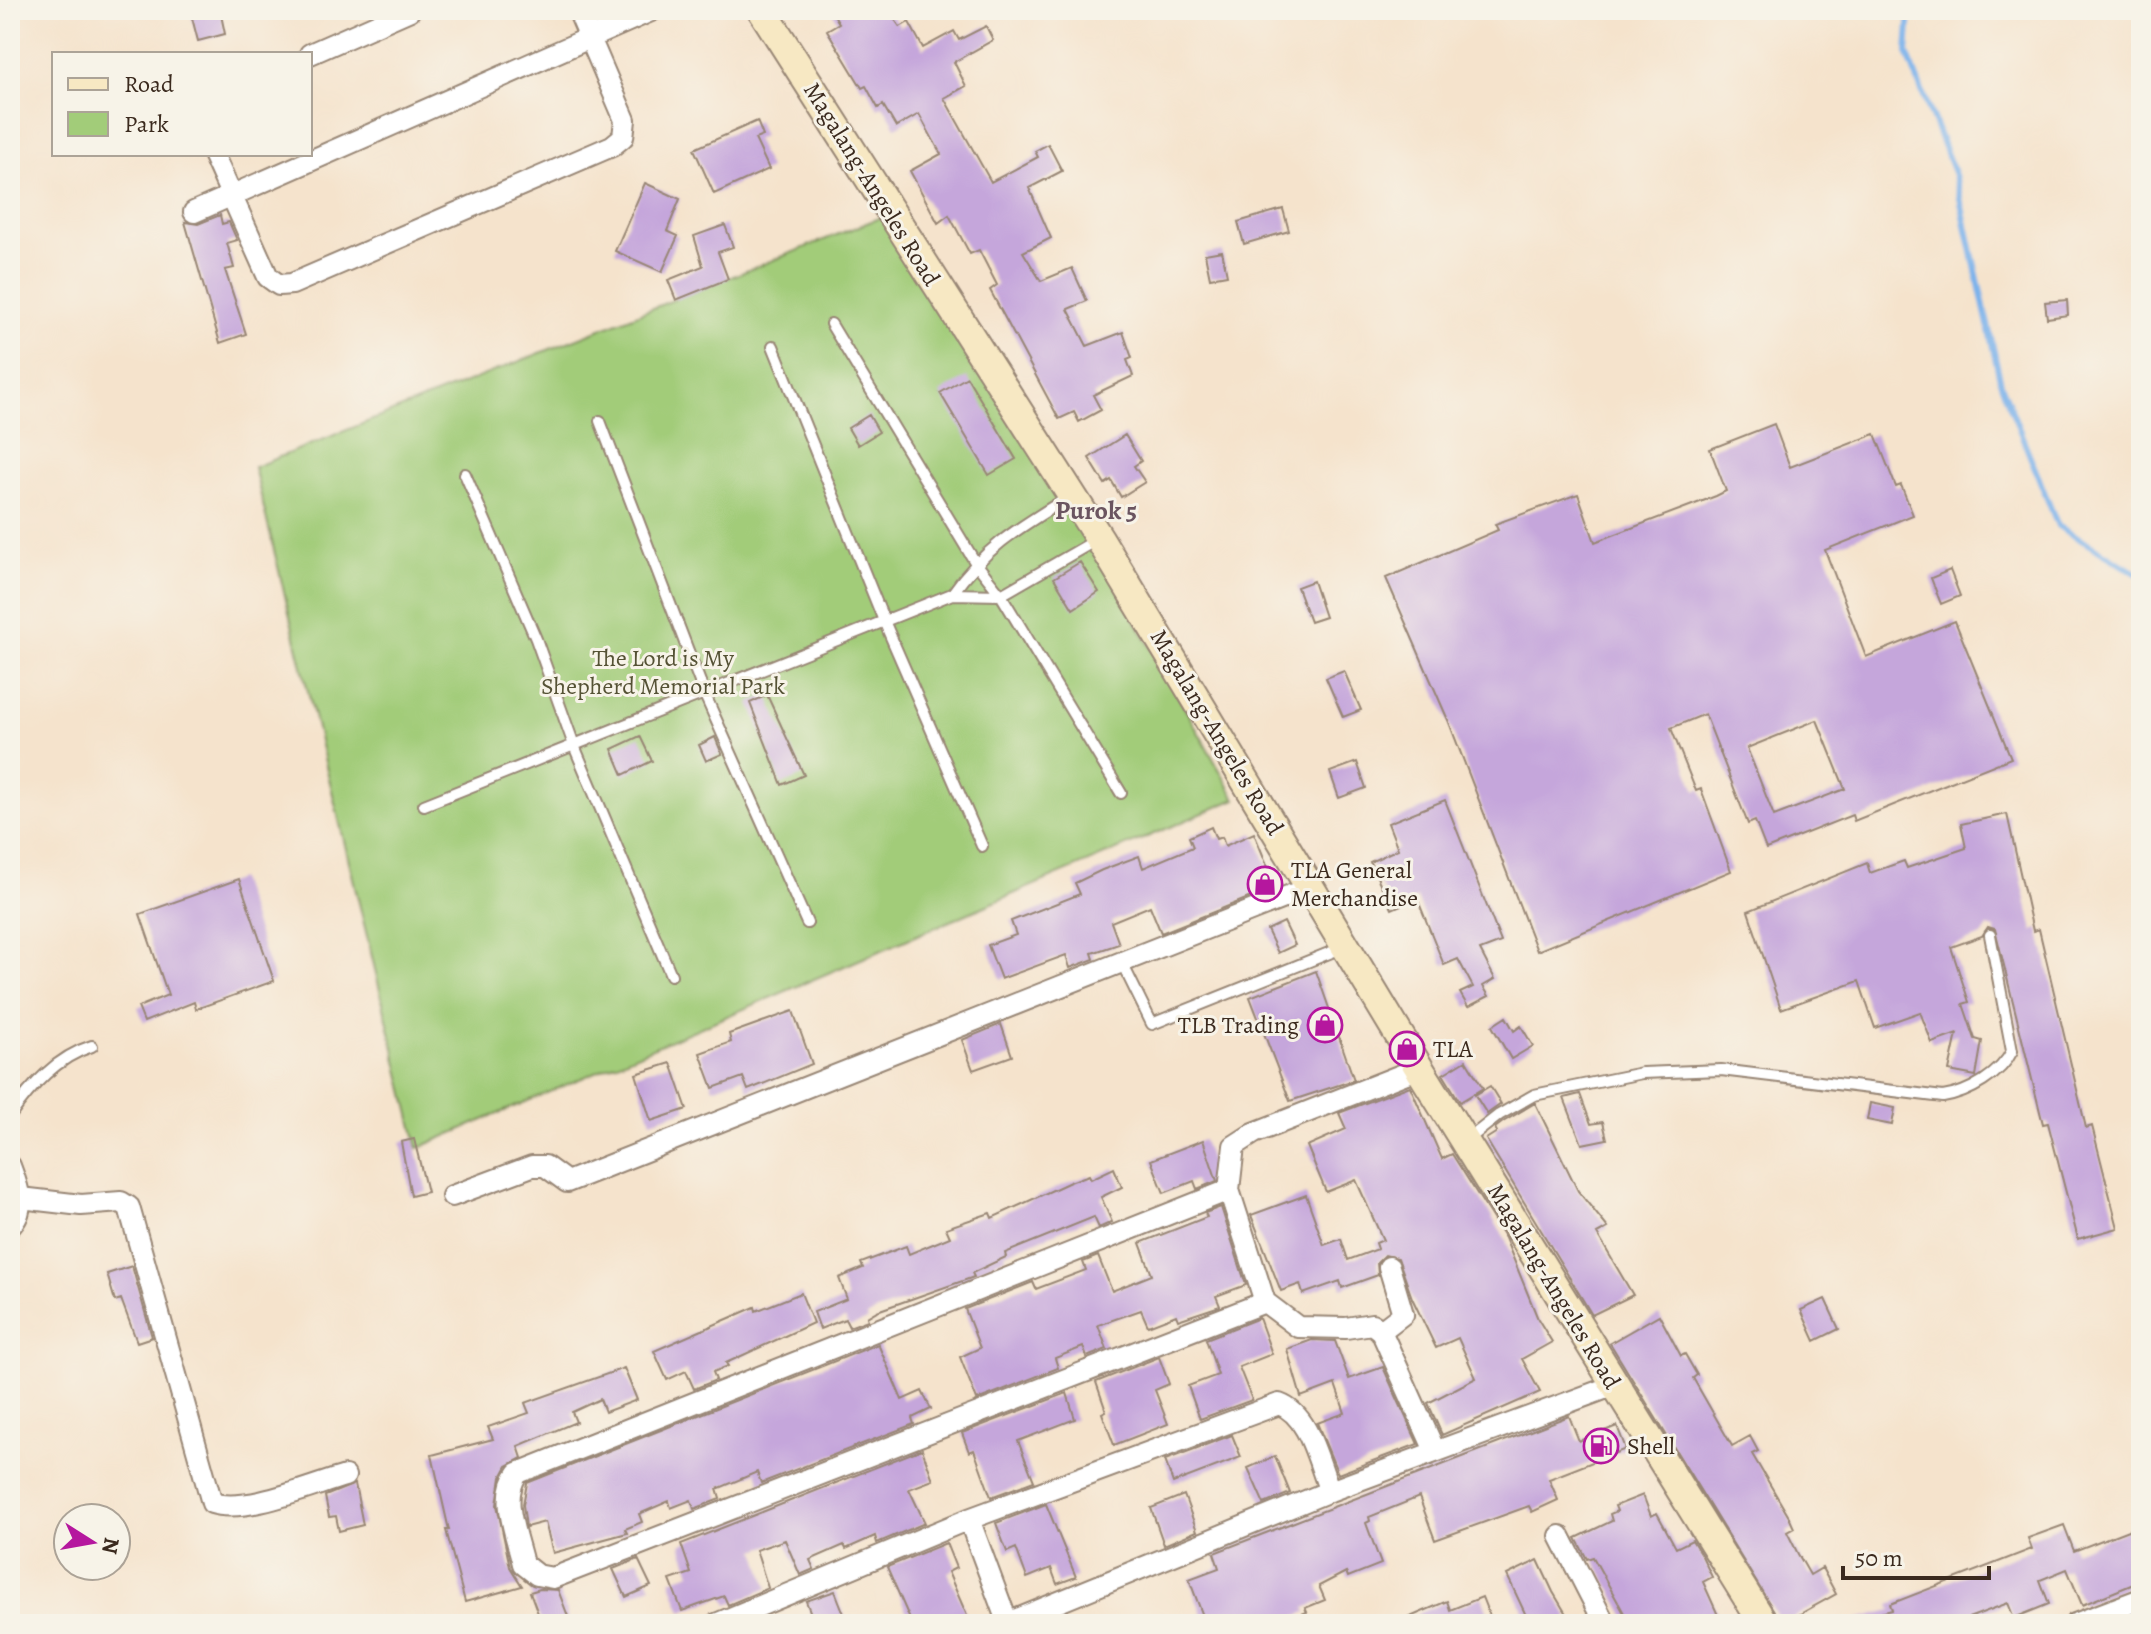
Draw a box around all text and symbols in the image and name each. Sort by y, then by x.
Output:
legend [52,52,312,156]
text: Road [124,68,174,100]
street label: Magalang-Angeles Road [796,76,948,292]
text: Park [124,108,169,140]
district label: Purok 5 [1055,493,1137,528]
street label: Magalang-Angeles Road [1143,623,1291,841]
park label: The Lord is My Shepherd Memorial Park [541,642,785,702]
place label: TLA General Merchandise [1291,854,1418,914]
shop icon: TLA General Merchandise [1246,865,1284,903]
shop icon: TLB Trading [1306,1006,1344,1044]
place label: TLB Trading [1178,1009,1299,1041]
shop icon: TLA [1388,1030,1426,1068]
place label: TLA [1433,1033,1474,1065]
street label: Magalang-Angeles Road [1480,1177,1628,1395]
fuel station icon: Shell [1582,1427,1620,1465]
place label: Shell [1627,1430,1675,1462]
north arrow [52,1502,132,1582]
scale bar [1843,1530,1989,1580]
text: N [94,1535,127,1556]
text: 50 m [1855,1542,1903,1574]

